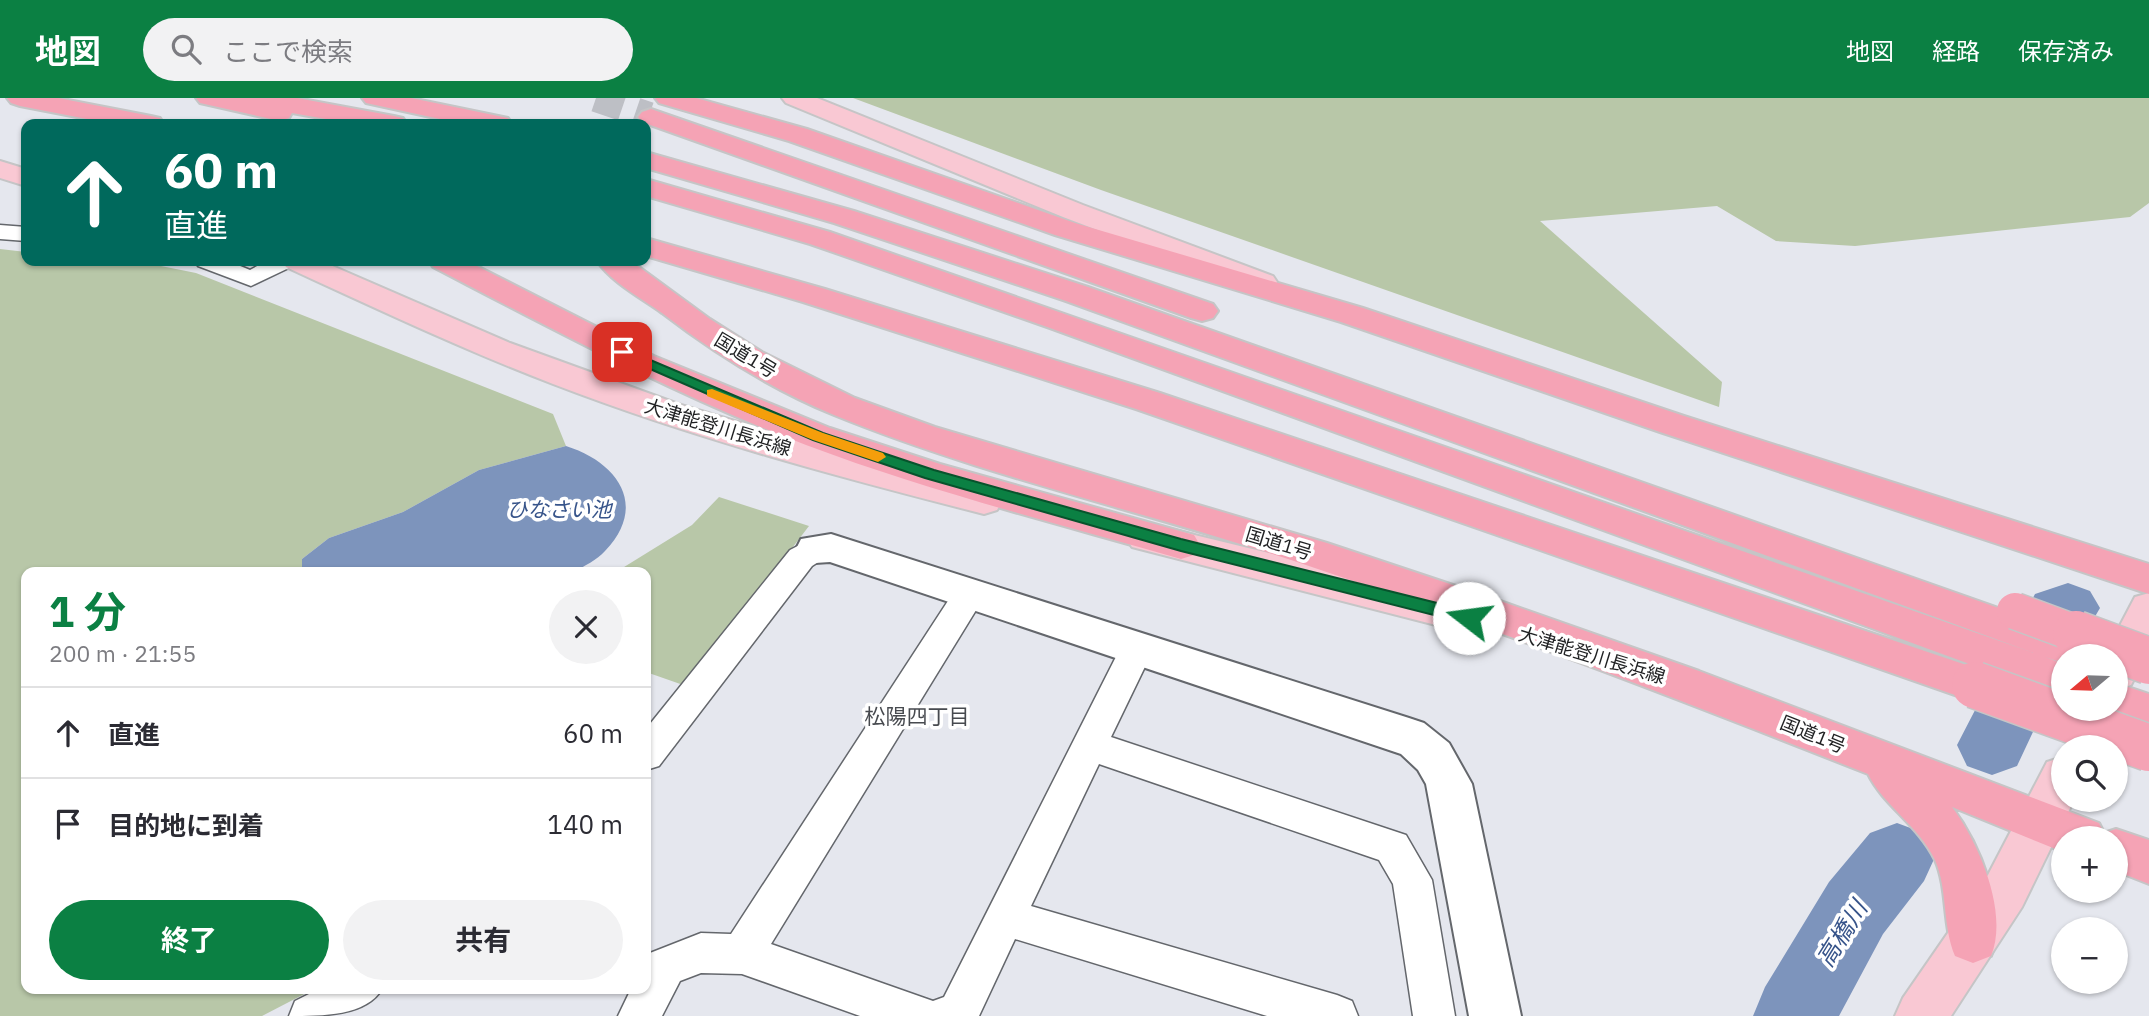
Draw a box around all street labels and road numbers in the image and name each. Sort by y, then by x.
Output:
street label: 国道1号 [711,327,781,383]
street label: 大津能登川長浜線 [642,393,794,461]
street label: 国道1号 [1243,522,1315,564]
street label: 大津能登川長浜線 [1516,621,1668,689]
street label: 国道1号 [1777,710,1849,758]

